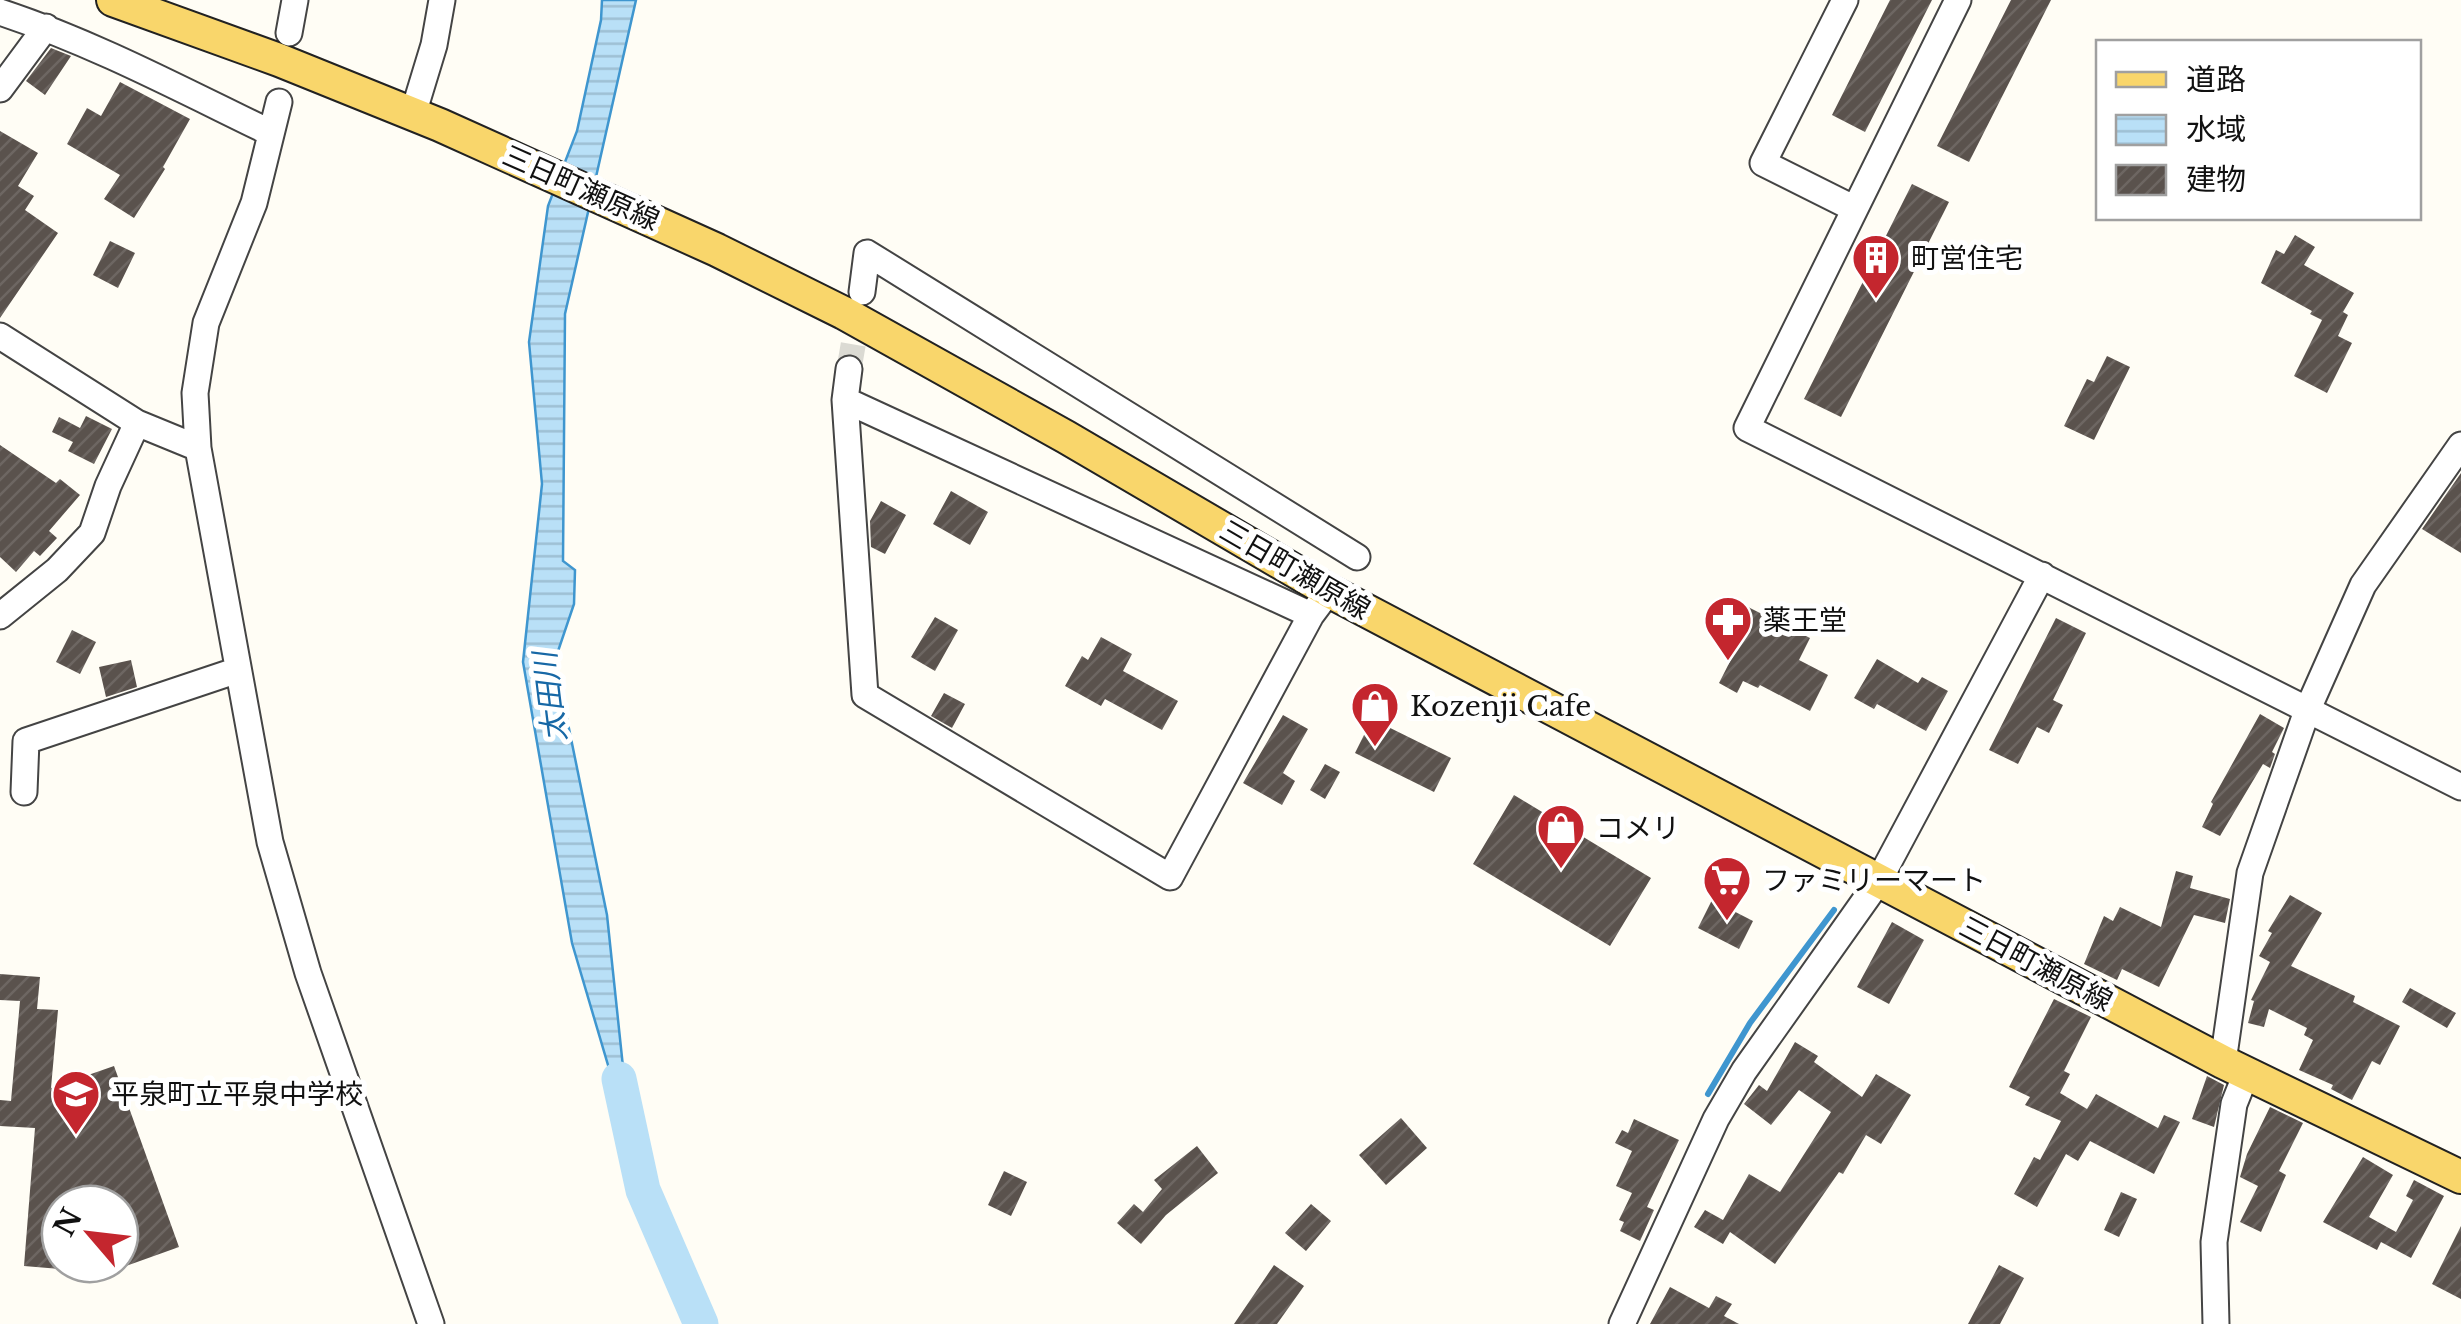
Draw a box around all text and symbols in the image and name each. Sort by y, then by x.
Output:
legend [2096,40,2421,220]
text: 道路 [2186,61,2246,98]
text: 水域 [2186,111,2246,148]
street label: 三日町瀬原線 [497,138,665,238]
text: 建物 [2186,161,2246,198]
building icon: 町営住宅 [1850,232,1902,300]
place label: 町営住宅 [1911,241,2023,276]
street label: 三日町瀬原線 [1213,513,1377,627]
pharmacy icon: 薬王堂 [1702,594,1754,662]
place label: 薬王堂 [1763,603,1847,638]
water label: 太田川 [526,647,574,744]
shop icon: Kozenji Cafe [1349,680,1401,748]
place label: Kozenji Cafe [1410,689,1591,724]
shop icon: コメリ [1535,802,1587,870]
place label: コメリ [1596,811,1680,846]
supermarket icon: ファミリーマート [1701,854,1753,922]
place label: ファミリーマート [1762,863,1986,898]
street label: 三日町瀬原線 [1954,909,2118,1019]
school or university icon: 平泉町立平泉中学校 [50,1068,102,1136]
place label: 平泉町立平泉中学校 [111,1077,363,1112]
north arrow [40,1184,140,1284]
text: N [47,1203,90,1242]

